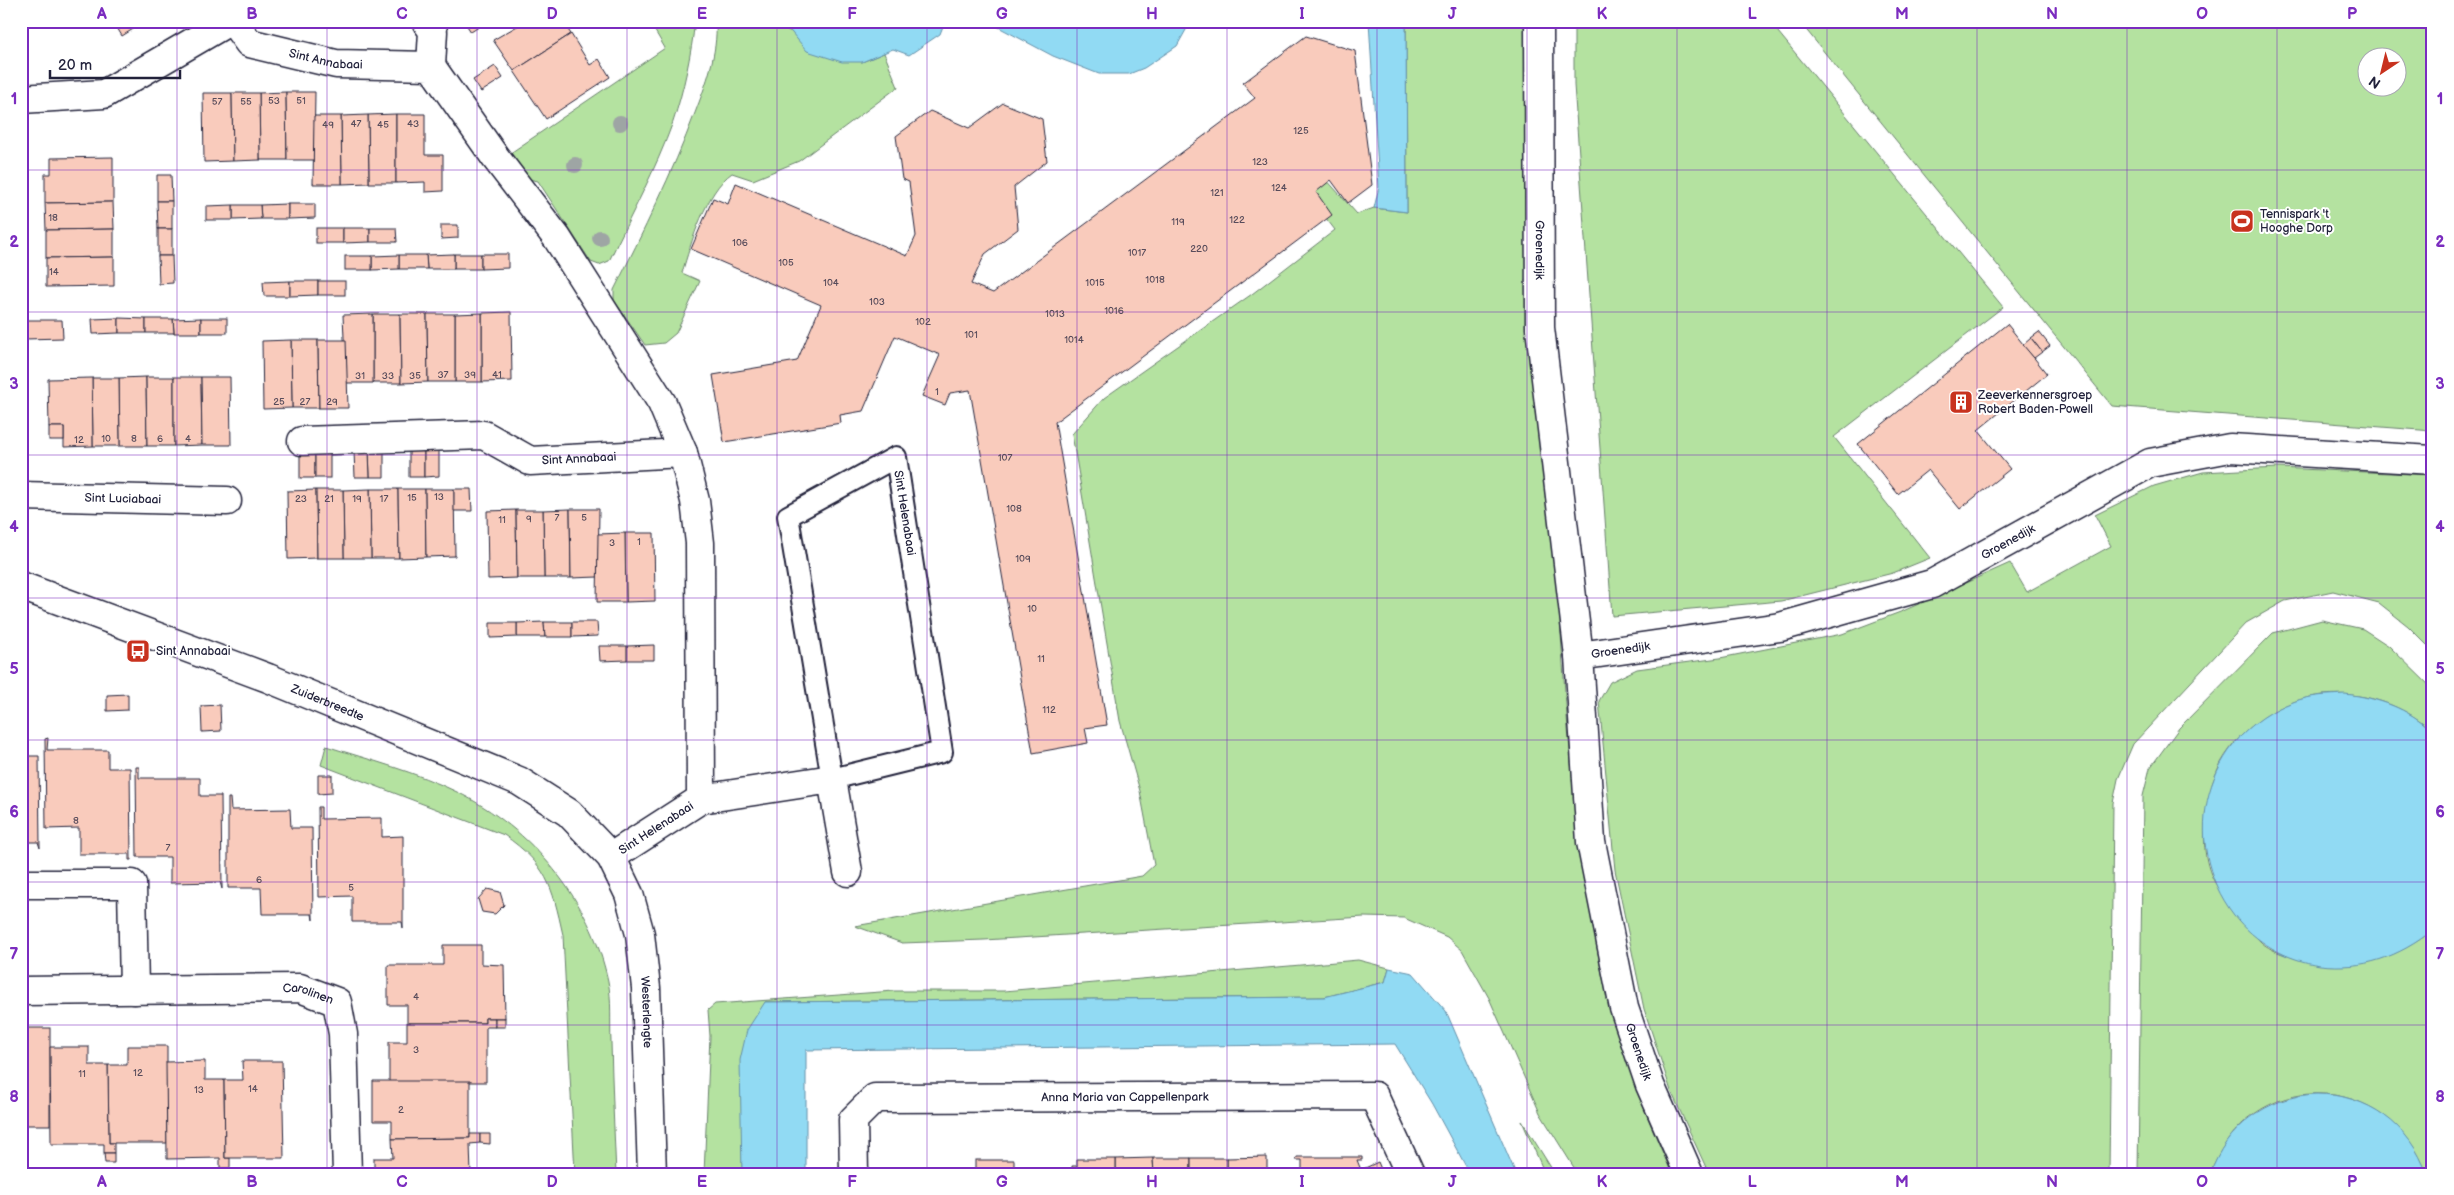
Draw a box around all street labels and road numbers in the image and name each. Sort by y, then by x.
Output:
street label: Sint Annabaai [287,46,363,73]
street label: Groenedijk [1532,220,1547,280]
street label: Sint Annabaai [541,449,617,468]
street label: Sint Helenabaai [890,469,919,557]
street label: Sint Luciabaai [85,491,162,507]
street label: Groenedijk [1979,521,2038,563]
street label: Groenedijk [1590,639,1651,662]
street label: Zuiderbreedte [288,681,366,725]
street label: Sint Helenabaai [616,799,697,858]
street label: Westerlengte [637,975,655,1048]
street label: Carolinen [283,981,336,1008]
street label: Groenedijk [1622,1021,1655,1082]
street label: Anna Maria van Cappellenpark [1041,1090,1209,1105]

